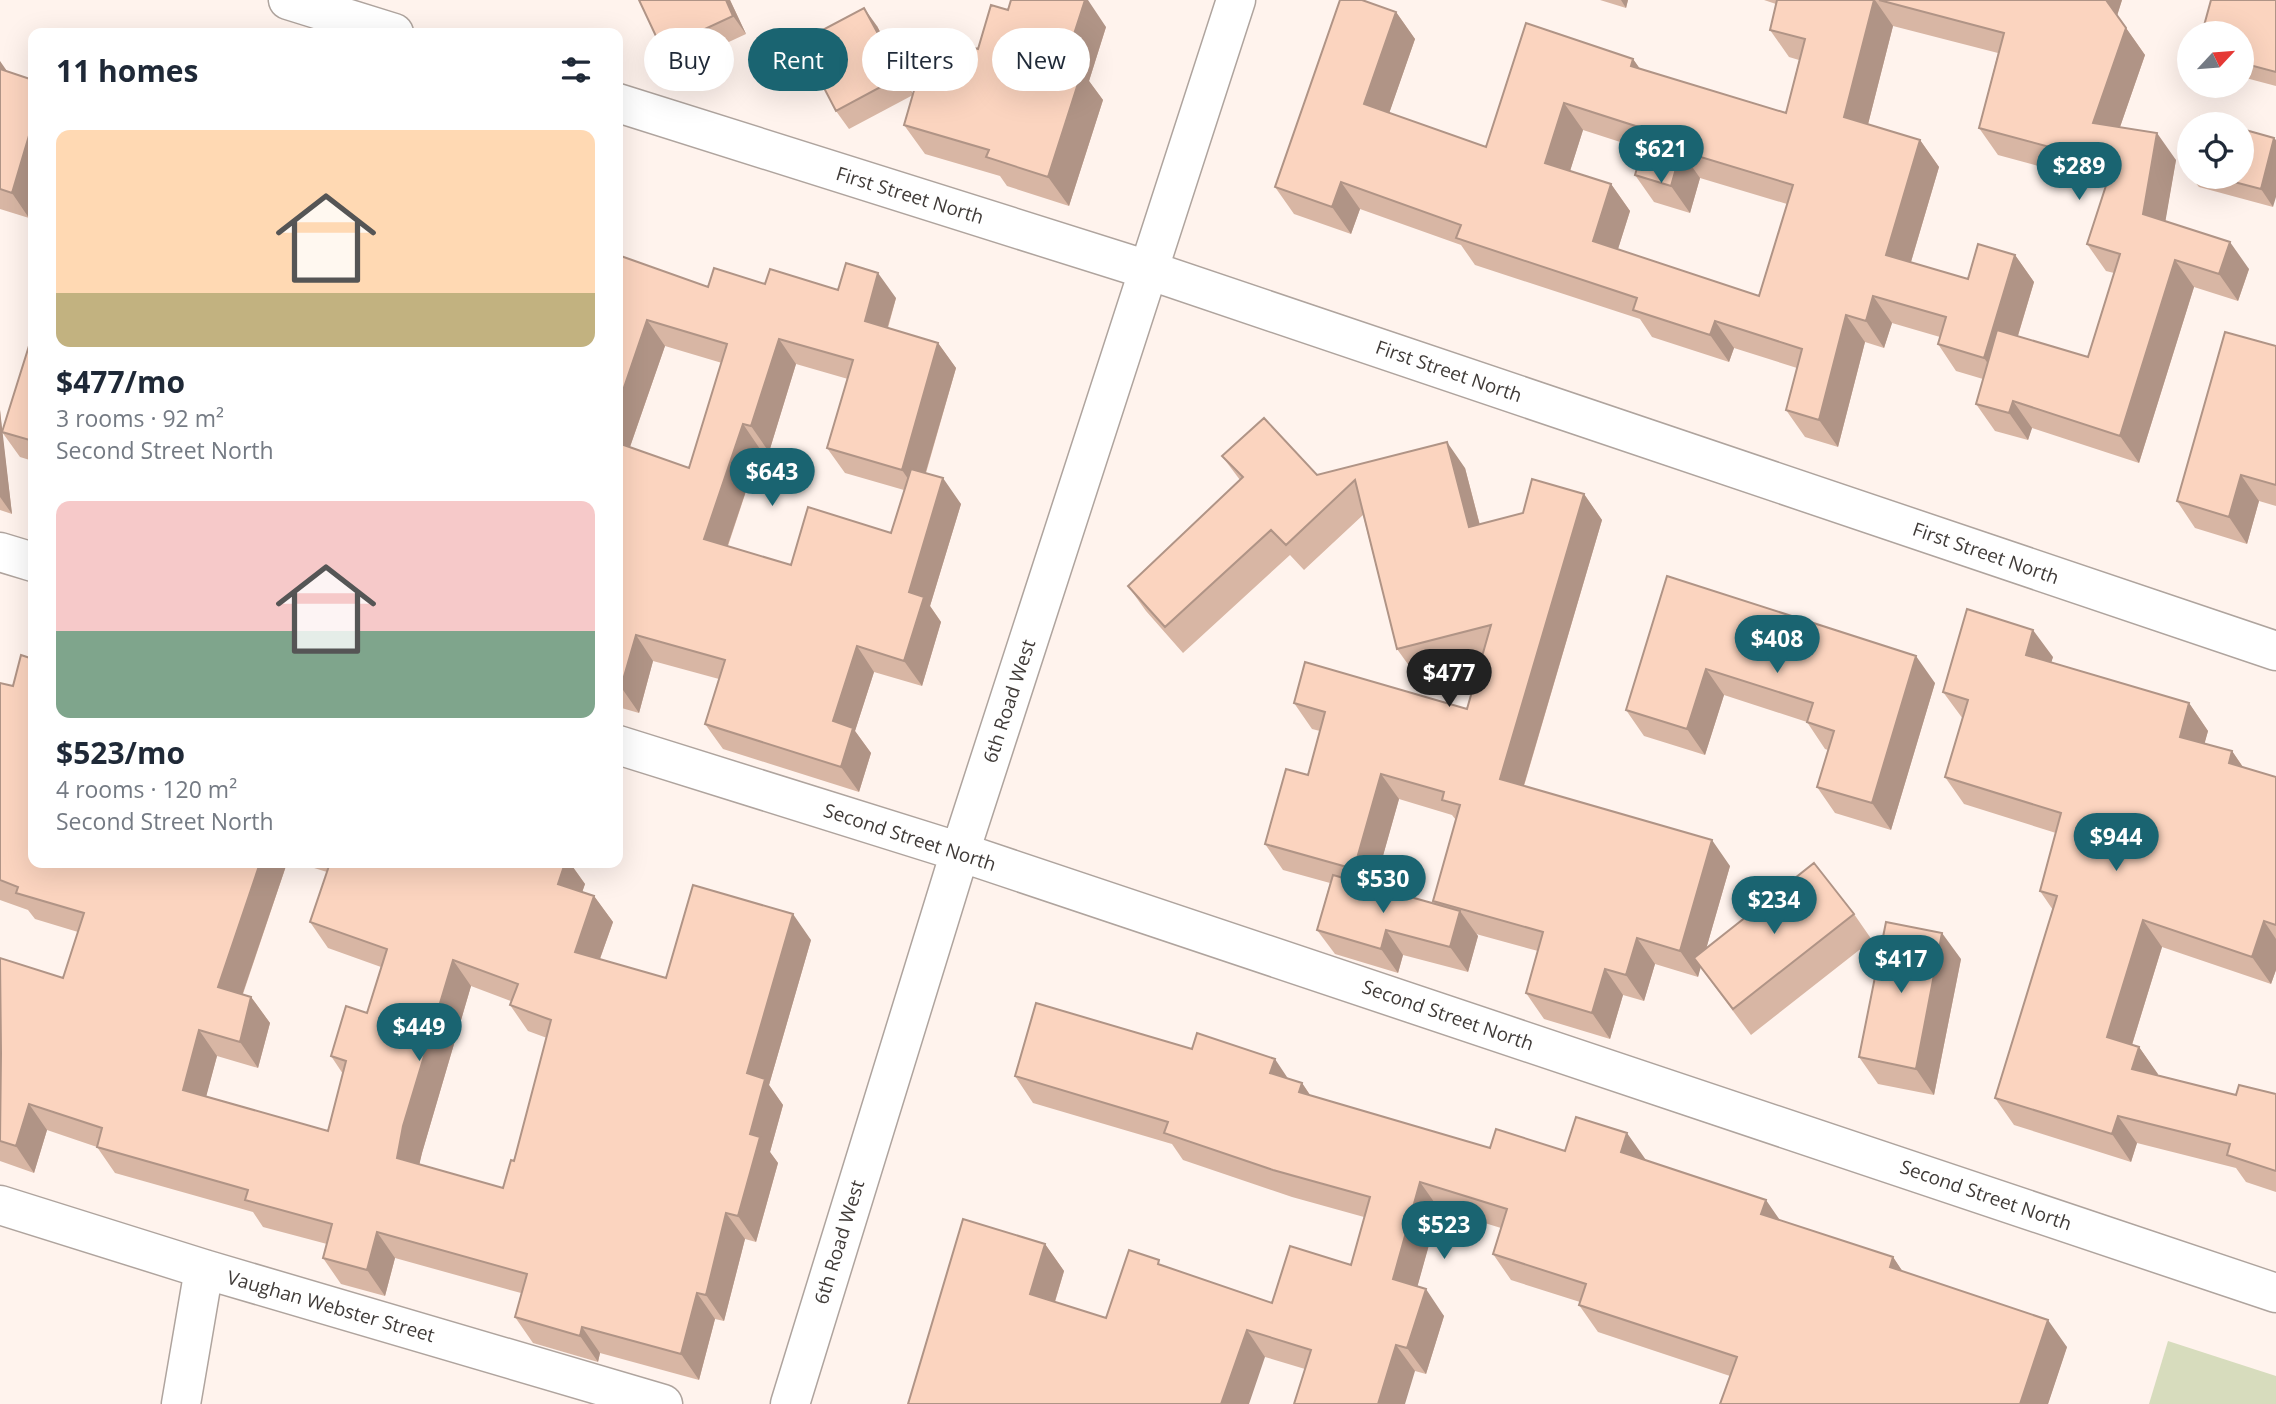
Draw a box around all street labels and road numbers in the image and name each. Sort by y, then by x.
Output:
street label: First Street North [833,160,987,230]
street label: First Street North [1372,334,1526,408]
street label: First Street North [1909,516,2063,590]
street label: 6th Road West [977,636,1041,766]
street label: Second Street North [820,797,1000,877]
street label: Second Street North [1359,973,1537,1057]
street label: Second Street North [1897,1153,2075,1237]
street label: 6th Road West [808,1177,870,1307]
street label: Vaughan Webster Street [224,1264,438,1348]

